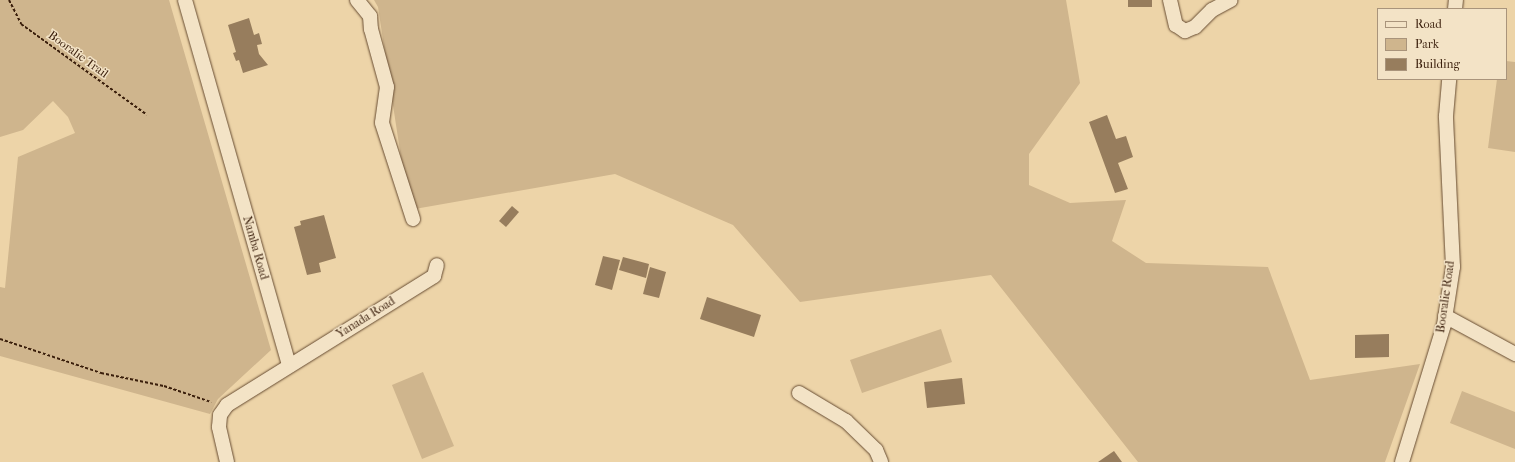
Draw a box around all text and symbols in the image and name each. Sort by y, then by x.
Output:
legend [1377,8,1507,80]
text: Road [1415,17,1442,31]
street label: Booralie Trail [45,28,111,82]
text: Park [1415,37,1439,51]
text: Building [1415,57,1460,71]
street label: Namba Road [239,215,271,281]
street label: Booralie Road [1434,260,1458,334]
street label: Yanada Road [334,294,398,342]

